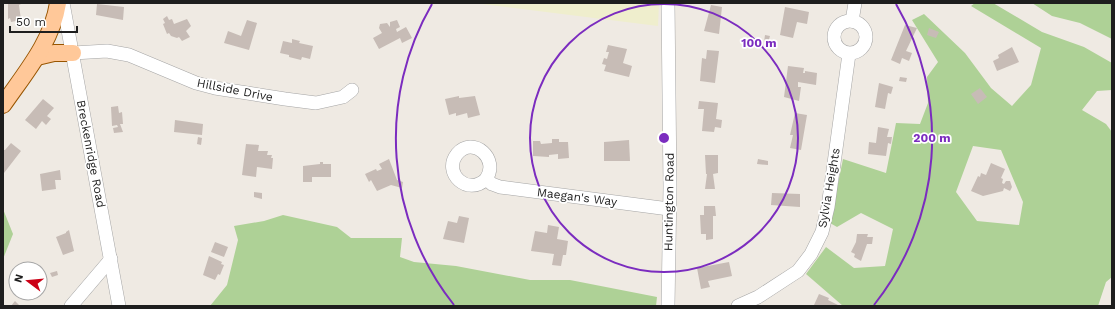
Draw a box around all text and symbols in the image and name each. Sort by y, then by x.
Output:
scale bar [10,8,77,34]
text: 50 m [16,15,46,29]
text: 100 m [741,36,777,50]
street label: Hillside Drive [196,76,274,104]
street label: Breckenridge Road [74,99,108,209]
centre of rings [657,131,671,145]
text: 200 m [913,131,951,145]
street label: Sylvia Heights [815,147,843,229]
street label: Huntington Road [661,153,677,251]
street label: Maegan's Way [536,185,619,209]
north arrow [8,261,48,301]
text: N [11,273,26,284]

